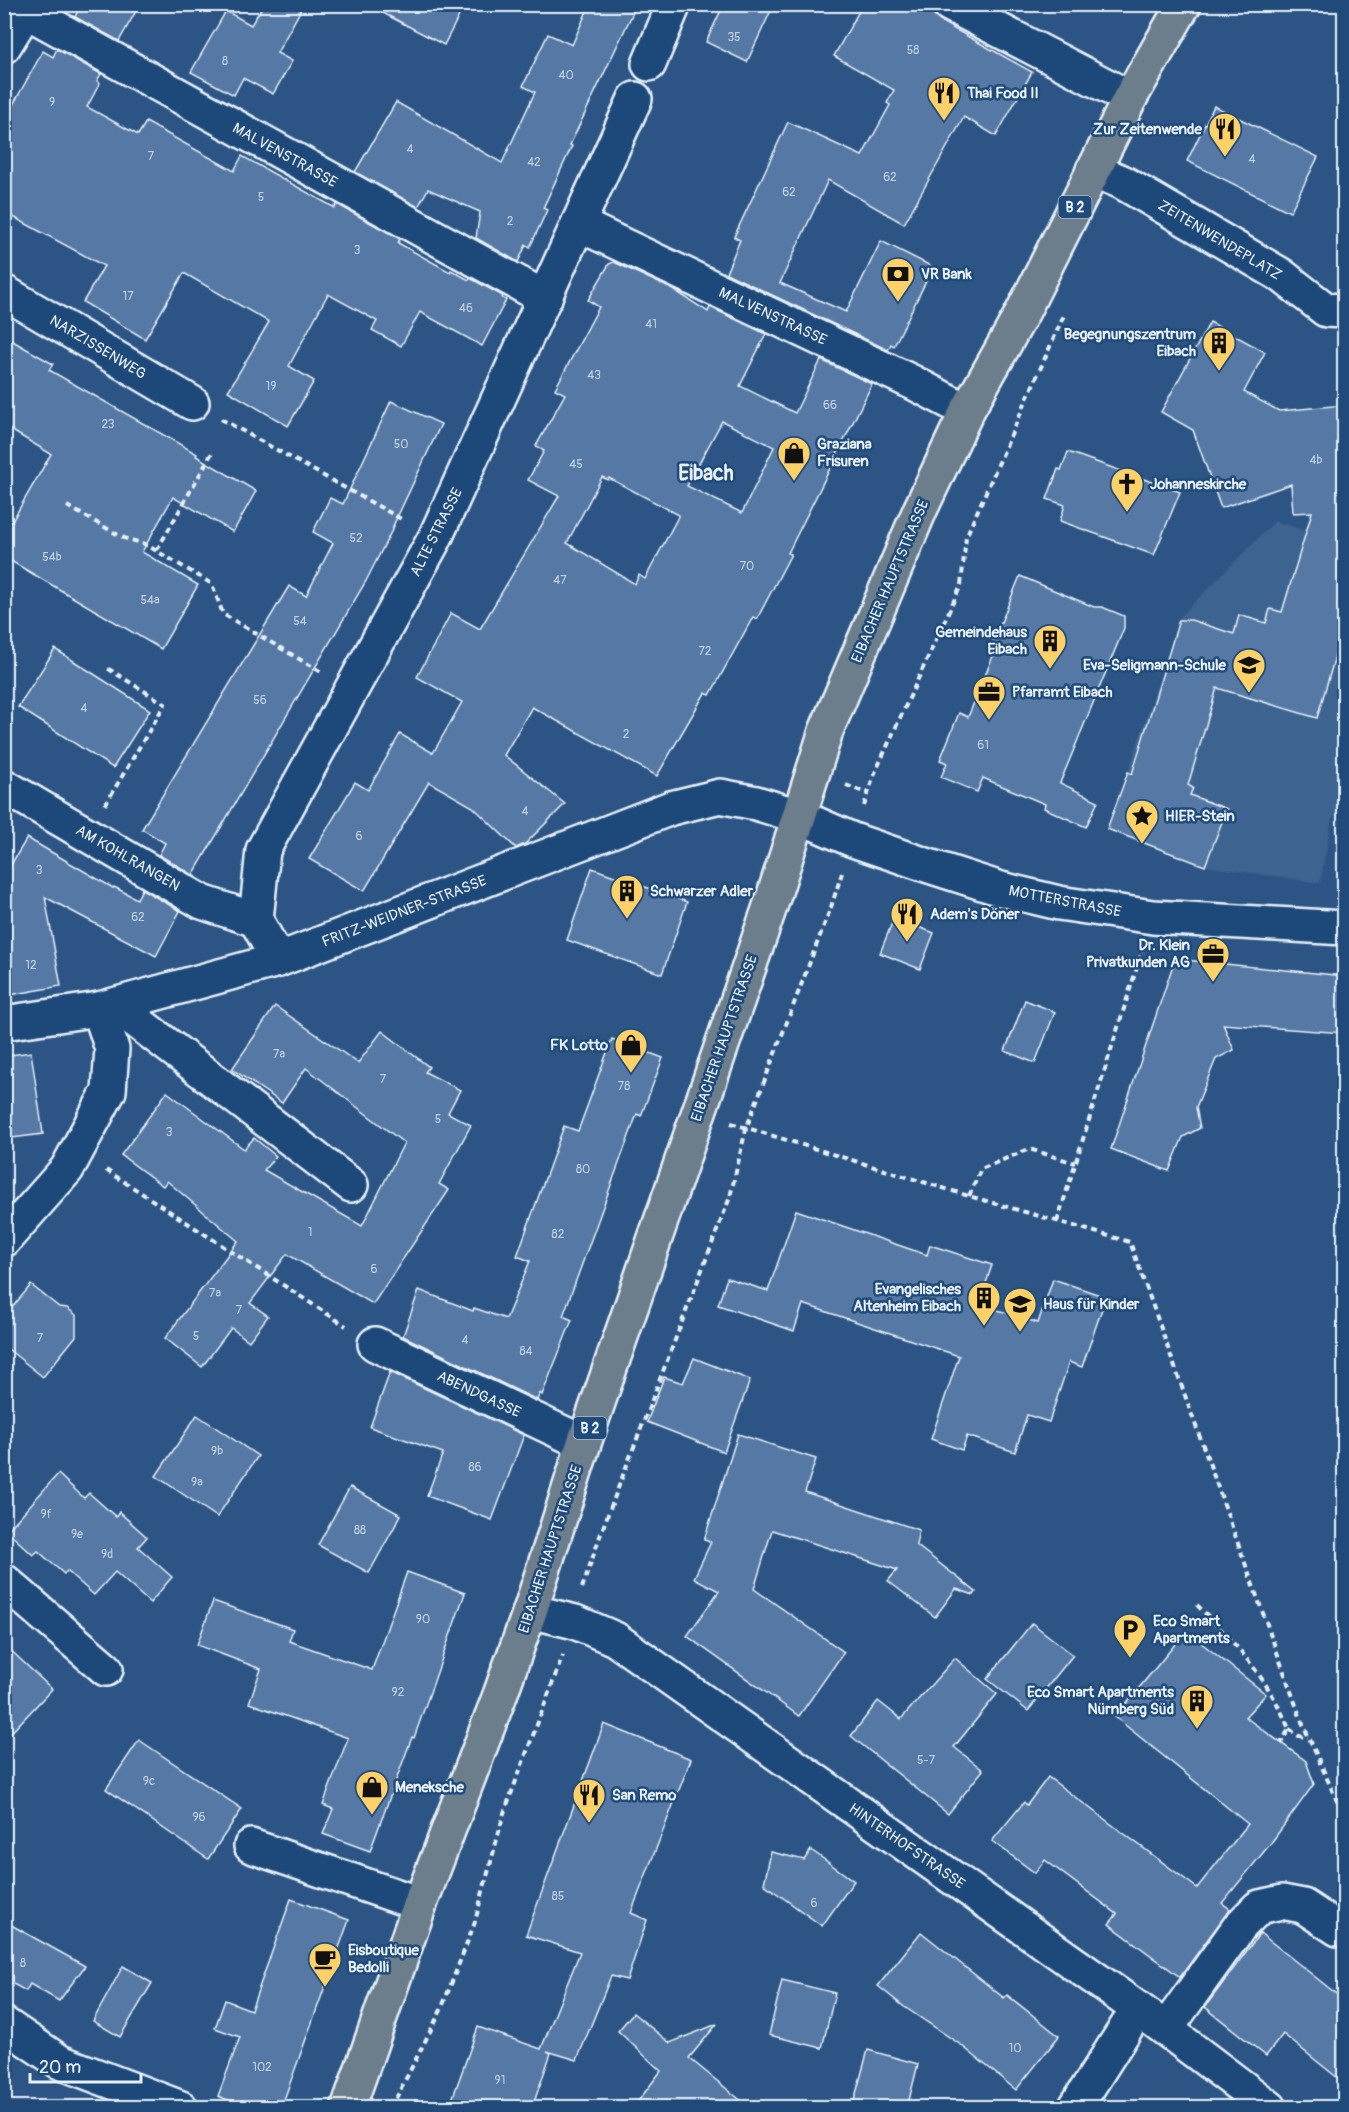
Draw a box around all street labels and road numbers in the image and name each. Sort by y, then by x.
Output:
street label: MALVENSTRASSE [229,119,341,192]
road number: B 2 [1058,196,1092,218]
street label: ZEITENWENDEPLATZ [1154,196,1285,285]
street label: MALVENSTRASSE [716,283,830,350]
street label: NARZISSENWEG [46,311,150,384]
street label: ALTE STRASSE [406,484,467,580]
street label: EIBACHER HAUPTSTRASSE [847,497,934,666]
street label: AM KOHLRANGEN [72,821,183,896]
street label: FRITZ-WEIDNER-STRASSE [319,871,489,952]
street label: MOTTERSTRASSE [1007,881,1123,922]
street label: EIBACHER HAUPTSTRASSE [687,952,762,1124]
street label: ABENDGASSE [434,1367,524,1422]
road number: B 2 [574,1417,606,1439]
street label: EIBACHER HAUPTSTRASSE [514,1463,587,1635]
street label: HINTERHOFSTRASSE [845,1799,969,1894]

